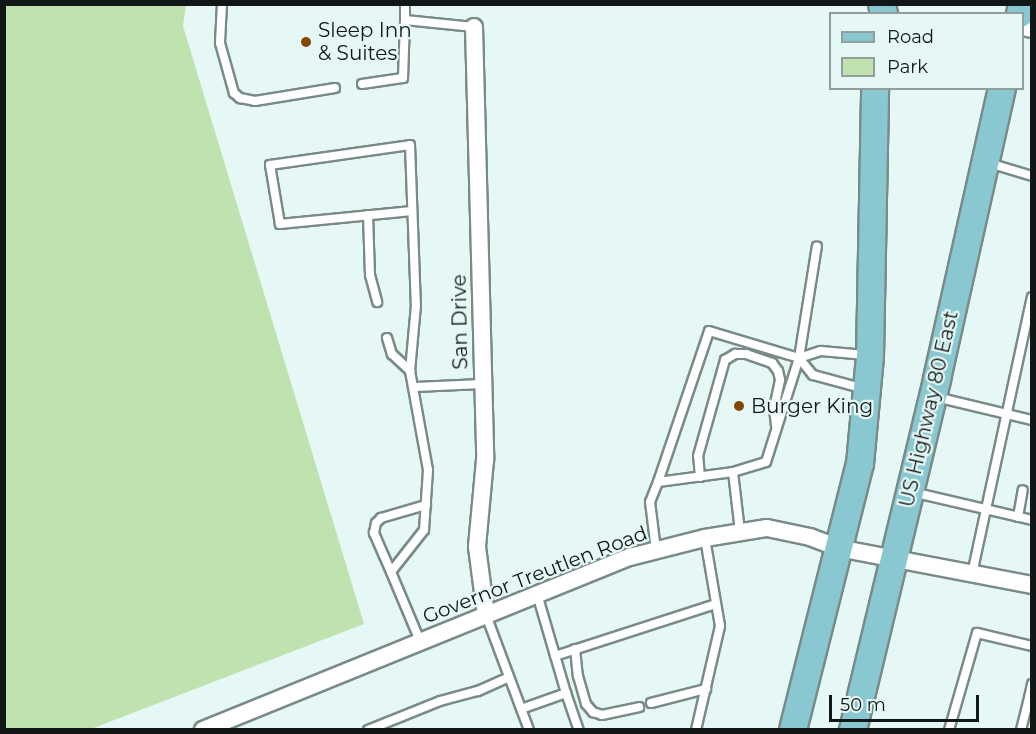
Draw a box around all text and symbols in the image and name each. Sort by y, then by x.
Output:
legend [829,12,1024,90]
place label: Sleep Inn & Suites [318,19,412,66]
text: Road [887,26,934,48]
marker: Sleep Inn & Suites [299,35,313,49]
text: Park [887,56,928,78]
street label: San Drive [447,274,473,370]
street label: US Highway 80 East [895,308,963,510]
place label: Burger King [751,394,873,418]
marker: Burger King [732,399,746,413]
street label: Governor Treutlen Road [419,521,651,629]
scale bar [832,683,982,721]
text: 50 m [840,694,886,716]

